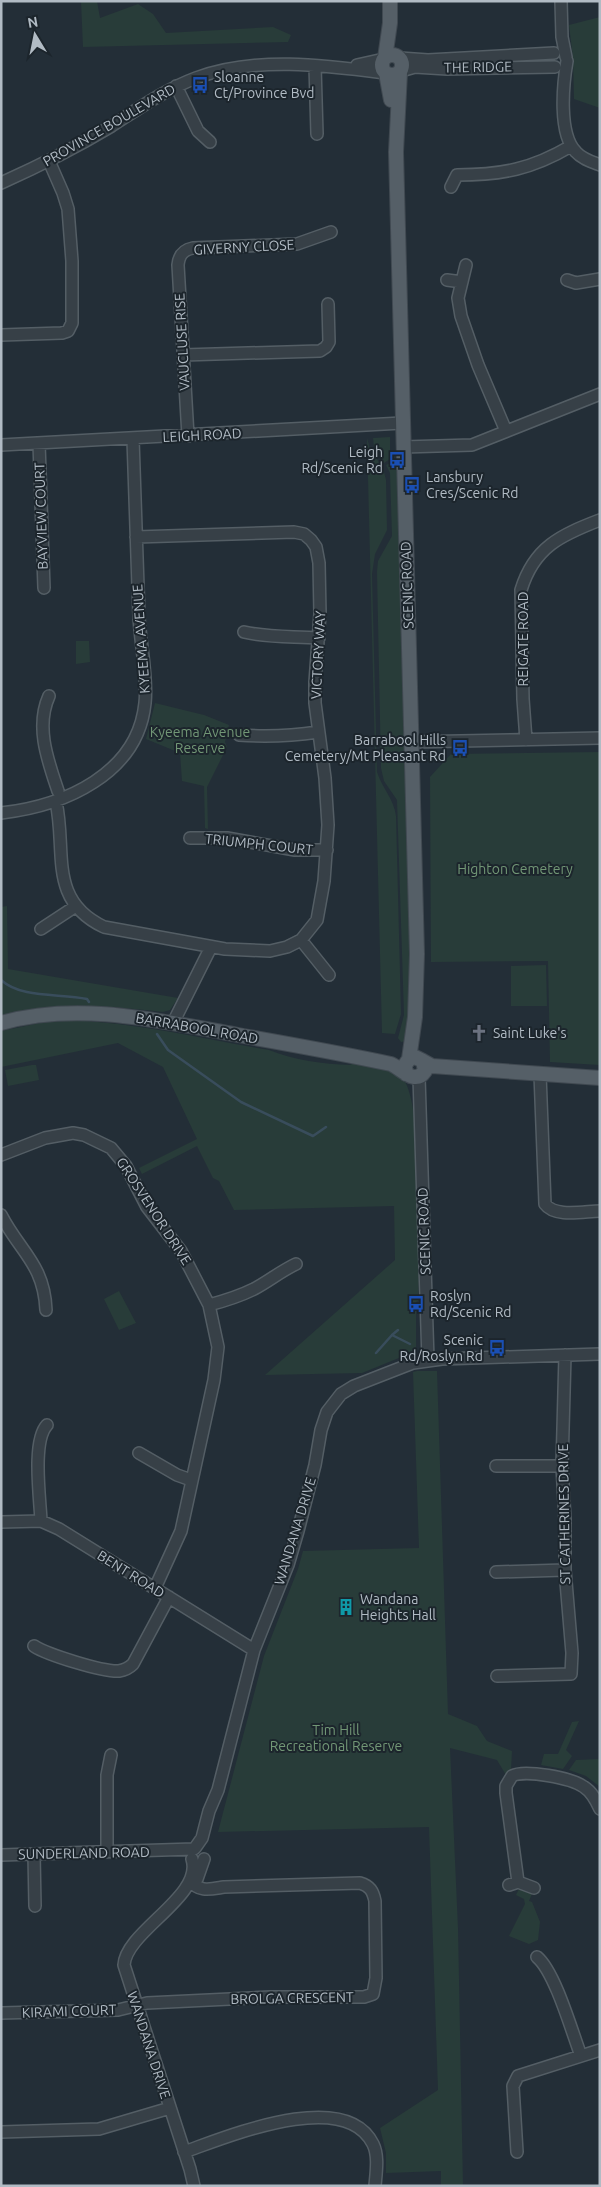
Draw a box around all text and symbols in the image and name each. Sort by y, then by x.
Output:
north arrow [10,10,60,60]
text: N [26,13,39,31]
street label: THE RIDGE [444,58,512,76]
place label: Sloanne Ct/Province Bvd [214,69,315,101]
bus stop icon: Sloanne Ct/Province Bvd [190,75,210,95]
street label: PROVINCE BOULEVARD [40,80,178,169]
street label: GIVERNY CLOSE [193,236,295,258]
street label: VAUCLUSE RISE [171,293,193,391]
street label: LEIGH ROAD [162,425,242,445]
place label: Leigh Rd/Scenic Rd [301,444,383,476]
bus stop icon: Leigh Rd/Scenic Rd [387,450,407,470]
street label: BAYVIEW COURT [31,462,51,570]
place label: Lansbury Cres/Scenic Rd [426,469,518,501]
bus stop icon: Lansbury Cres/Scenic Rd [402,475,422,495]
street label: SCENIC ROAD [397,541,417,629]
street label: KYEEMA AVENUE [129,584,153,694]
street label: REIGATE ROAD [515,591,531,687]
street label: VICTORY WAY [308,610,328,700]
park label: Kyeema Avenue Reserve [150,724,250,756]
place label: Barrabool Hills Cemetery/Mt Pleasant Rd [285,732,446,764]
bus stop icon: Barrabool Hills Cemetery/Mt Pleasant Rd [450,738,470,758]
street label: TRIUMPH COURT [204,830,314,858]
park label: Highton Cemetery [457,861,573,877]
street label: BARRABOOL ROAD [134,1009,260,1047]
church icon: Saint Luke's [469,1023,489,1043]
place label: Saint Luke's [493,1025,567,1041]
street label: GROSVENOR DRIVE [113,1154,195,1268]
street label: SCENIC ROAD [414,1187,434,1275]
place label: Roslyn Rd/Scenic Rd [430,1288,512,1320]
bus stop icon: Roslyn Rd/Scenic Rd [406,1294,426,1314]
place label: Scenic Rd/Roslyn Rd [400,1332,483,1364]
bus stop icon: Scenic Rd/Roslyn Rd [487,1338,507,1358]
street label: ST CATHERINES DRIVE [555,1443,573,1584]
street label: WANDANA DRIVE [271,1475,319,1587]
street label: BENT ROAD [94,1547,168,1601]
place label: Wandana Heights Hall [360,1591,436,1623]
building icon: Wandana Heights Hall [336,1597,356,1617]
park label: Tim Hill Recreational Reserve [270,1722,402,1754]
street label: SUNDERLAND ROAD [18,1844,150,1862]
street label: WANDANA DRIVE [124,1989,174,2101]
street label: BROLGA CRESCENT [230,1989,354,2007]
street label: KIRAMI COURT [21,2001,117,2021]

